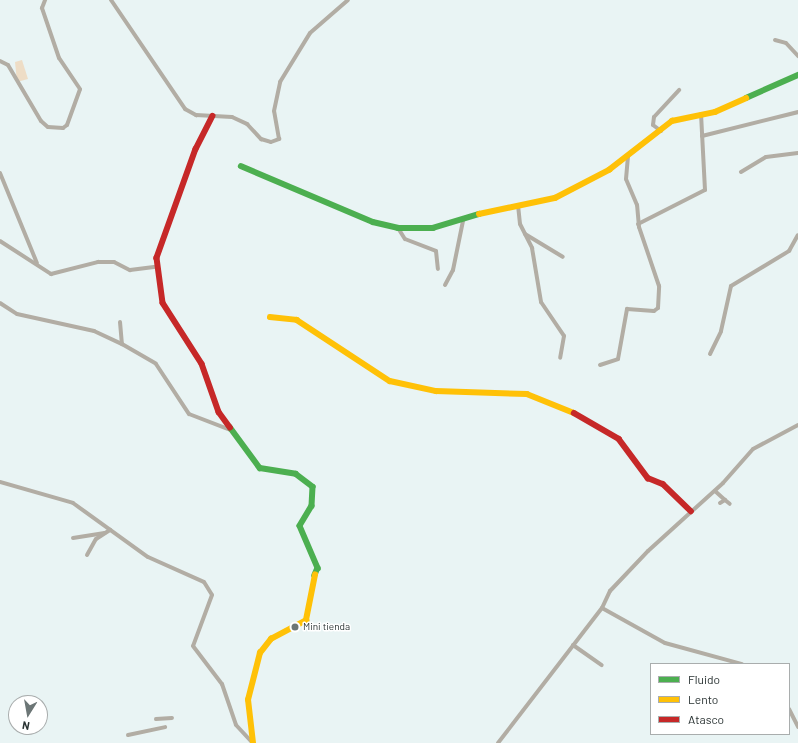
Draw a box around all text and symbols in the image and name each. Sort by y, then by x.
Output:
place label: Mini tienda [303,621,350,633]
marker: Mini tienda [290,622,300,632]
legend [650,663,790,735]
text: Fluido [688,672,720,686]
text: Lento [688,692,718,706]
north arrow [8,695,48,735]
text: Atasco [688,712,724,726]
text: N [21,719,31,733]

